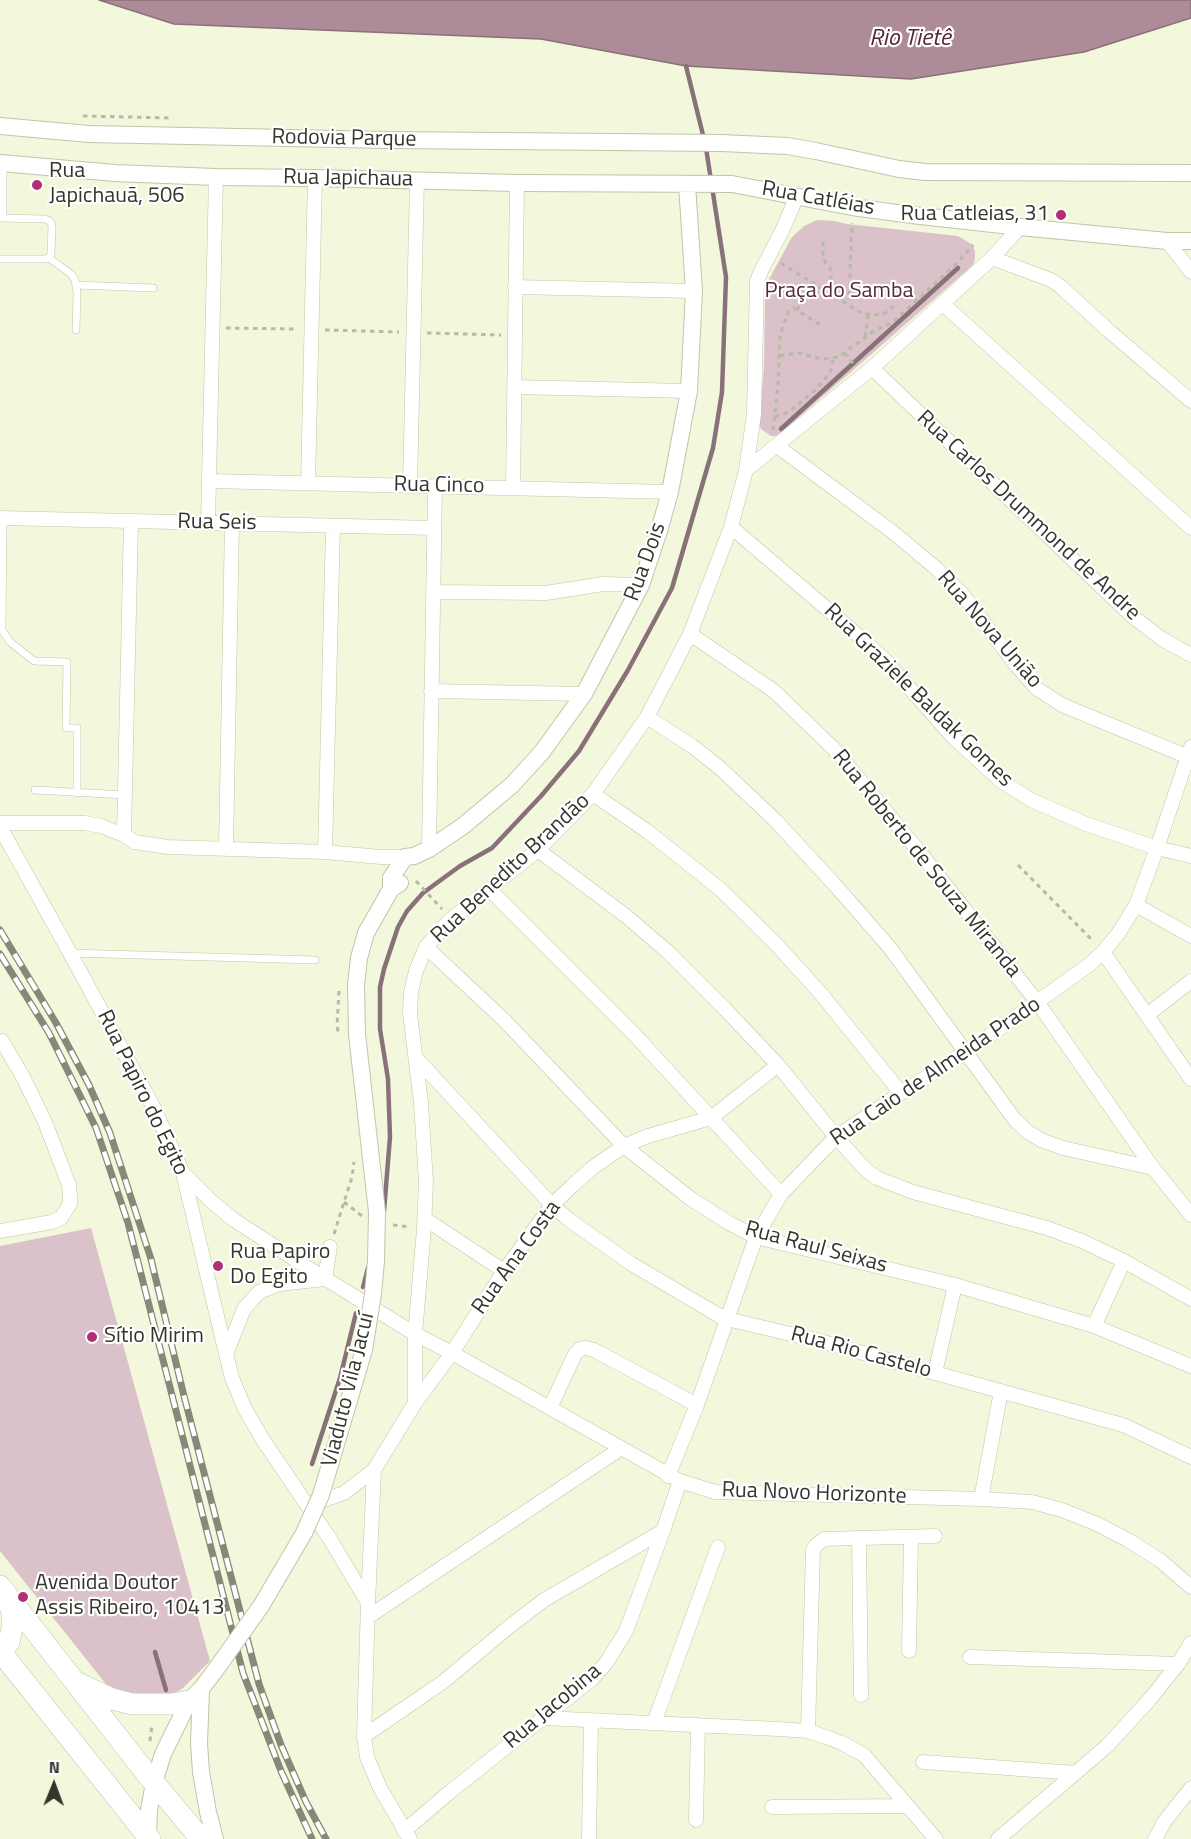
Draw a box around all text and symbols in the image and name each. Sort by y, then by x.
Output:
water label: Rio Tietê [869,25,951,53]
street label: Rodovia Parque [271,125,417,153]
place label: Rua Japichauã, 506 [49,159,185,210]
street label: Rua Japichaua [283,165,413,193]
street label: Rua Catléias [760,176,876,222]
marker: Rua Japichauã, 506 [30,178,44,192]
place label: Rua Catleias, 31 [901,202,1049,228]
marker: Rua Catleias, 31 [1054,208,1068,222]
park label: Praça do Samba [764,279,914,305]
street label: Rua Carlos Drummond de Andre [911,405,1145,627]
street label: Rua Cinco [393,472,485,500]
street label: Rua Seis [177,509,257,537]
street label: Rua Dois [620,519,672,605]
street label: Rua Nova União [931,566,1047,694]
street label: Rua Graziele Baldak Gomes [818,599,1018,793]
street label: Rua Roberto de Souza Miranda [826,745,1026,983]
street label: Rua Benedito Brandão [426,789,596,949]
street label: Rua Caio de Almeida Prado [826,992,1046,1152]
street label: Rua Papiro do Egito [91,1006,193,1180]
street label: Rua Ana Costa [467,1196,567,1320]
street label: Rua Raul Seixas [742,1216,890,1280]
place label: Rua Papiro Do Egito [230,1240,330,1292]
marker: Rua Papiro Do Egito [211,1259,225,1273]
street label: Viaduto Vila Jacuí [317,1310,381,1470]
street label: Rua Rio Castelo [788,1322,934,1384]
place label: Sítio Mirim [104,1324,204,1350]
marker: Sítio Mirim [85,1330,99,1344]
street label: Rua Novo Horizonte [721,1478,907,1510]
place label: Avenida Doutor Assis Ribeiro, 10413 [35,1571,225,1622]
marker: Avenida Doutor Assis Ribeiro, 10413 [16,1590,30,1604]
street label: Rua Jacobina [499,1659,607,1755]
north arrow [24,1755,84,1815]
text: N [49,1755,60,1779]

